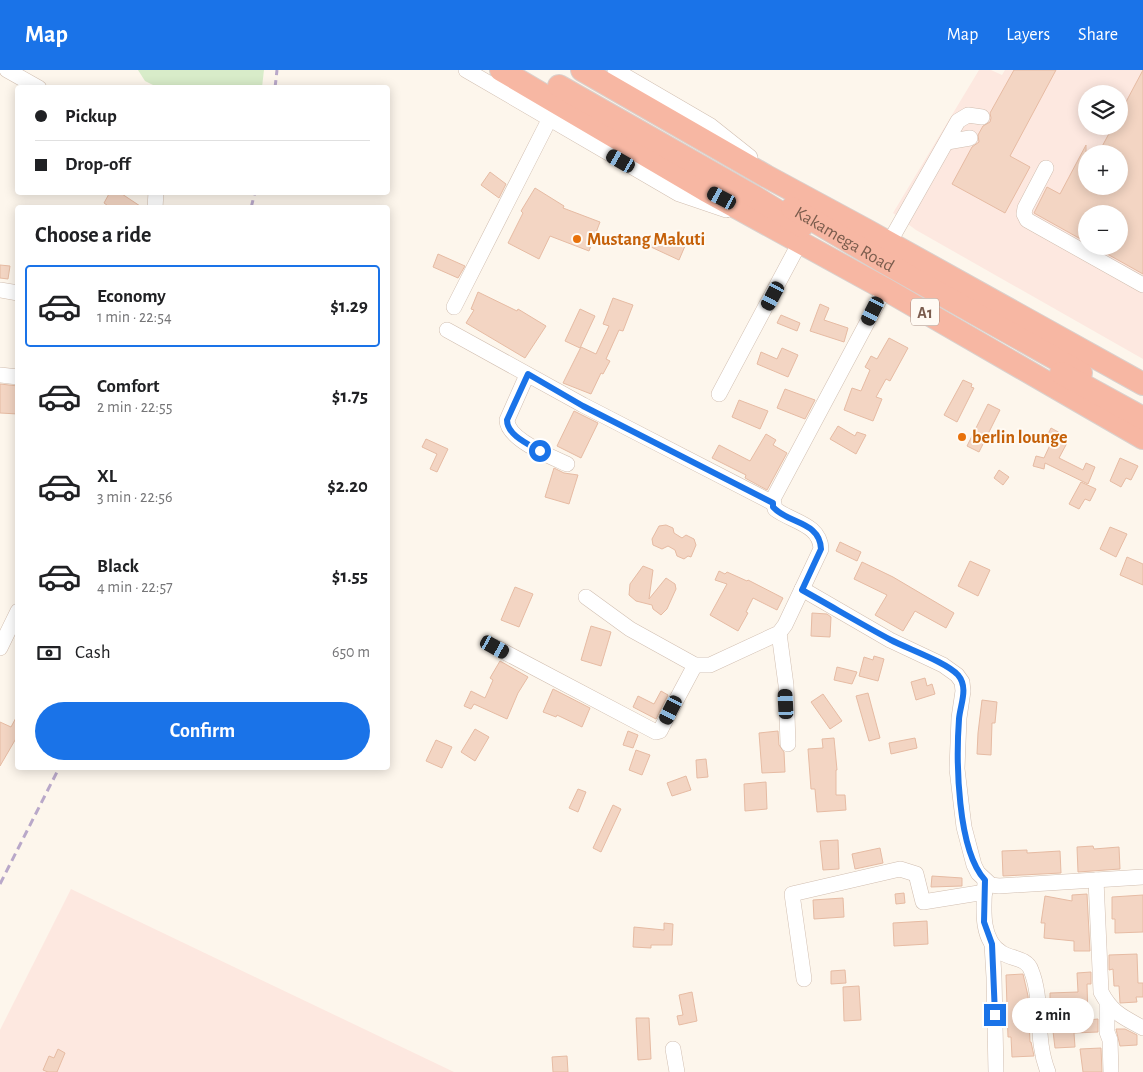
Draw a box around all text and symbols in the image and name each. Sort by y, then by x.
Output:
text: Map [25,23,68,47]
text: Map [947,26,978,44]
text: Layers [1006,26,1050,44]
text: Share [1078,26,1118,44]
map controls [1078,85,1128,255]
button: layers [1078,85,1128,135]
text: Pickup [65,107,117,126]
button: + [1078,145,1128,195]
car [604,147,637,175]
text: Drop-off [65,155,130,174]
car [705,184,738,212]
street label: Kakamega Road [791,204,897,276]
button: − [1078,205,1128,255]
text: Choose a ride [35,224,151,246]
place label: Mustang Makuti [587,231,705,249]
marker: Mustang Makuti [571,233,583,245]
car [759,279,786,313]
icon: car [37,284,82,329]
text: Economy [97,287,166,306]
car [859,294,886,328]
text: $1.29 [330,297,368,316]
road number: A1 [911,298,939,326]
text: 1 min · 22:54 [97,309,172,325]
icon: car [37,374,82,419]
text: Comfort [97,377,159,396]
text: $1.75 [332,387,368,406]
text: 2 min · 22:55 [97,399,172,415]
place label: berlin lounge [972,429,1068,447]
marker: berlin lounge [956,431,968,443]
route start [529,440,551,462]
icon: car [37,464,82,509]
text: XL [97,467,117,486]
text: $2.20 [327,477,368,496]
text: 3 min · 22:56 [97,489,173,505]
icon: car [37,554,82,599]
text: Black [97,557,139,576]
text: $1.55 [332,567,368,586]
text: 4 min · 22:57 [97,579,173,595]
car [478,633,511,661]
icon: cash [35,639,63,667]
text: Cash [75,643,111,662]
text: 650 m [332,644,370,660]
car [777,689,794,719]
car [657,693,684,727]
button: Confirm [35,702,370,760]
callout: 2 min [1012,998,1095,1032]
route end [984,1004,1006,1026]
text: 2 min [1035,1007,1071,1023]

